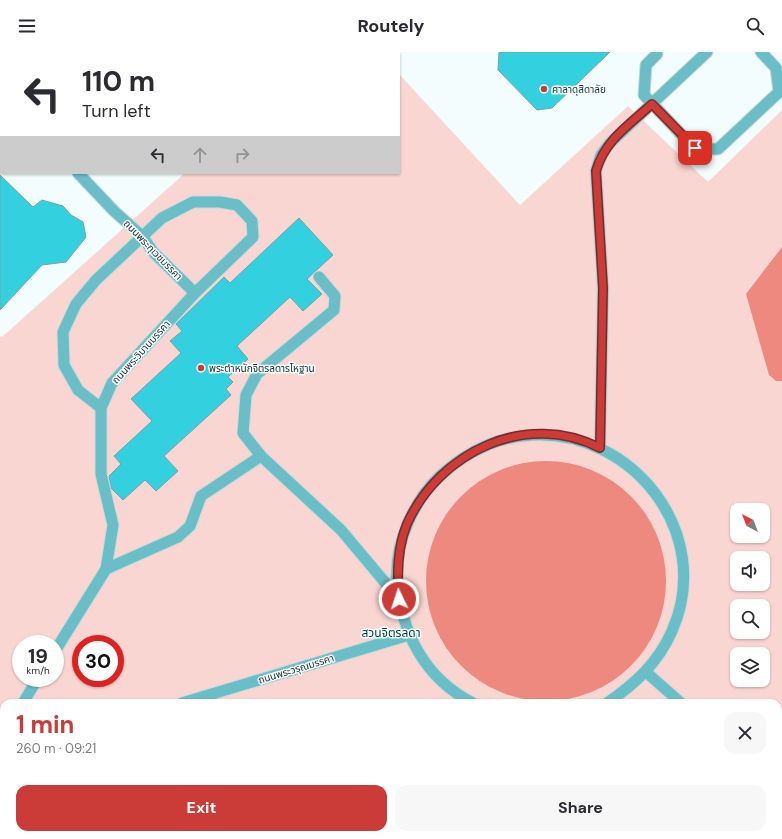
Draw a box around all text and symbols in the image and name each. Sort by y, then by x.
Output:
text: Routely [358,14,424,38]
icon: menu [16,15,38,37]
icon: search [744,15,766,37]
text: 110 m [82,63,155,100]
icon: left [16,68,68,120]
place label: ศาลาดุสิดาลัย [552,83,606,96]
marker: ศาลาดุสิดาลัย [539,84,549,94]
text: Turn left [82,99,151,123]
pin [678,131,712,165]
icon: arrive [684,137,706,159]
icon: left [147,144,169,166]
icon: ahead [189,144,211,166]
icon: right [231,144,253,166]
street label: ถนนพระกุเวชมรรคา [121,217,185,283]
street label: ถนนพระวิมานมรรคา [109,318,173,386]
place label: พระตำหนักจิตรลดารโหฐาน [209,362,315,375]
marker: พระตำหนักจิตรลดารโหฐาน [196,363,206,373]
north arrow [730,503,770,543]
map controls [730,503,770,687]
button: sound [730,551,770,591]
position arrow [378,578,420,620]
button: search [730,599,770,639]
district label: สวนจิตรลดา [361,625,421,641]
speed limit sign: 30 [72,635,124,687]
text: 19 [28,643,48,669]
button: layers [730,647,770,687]
street label: ถนนพระวรุณมรรคา [257,651,335,687]
text: km/h [26,664,50,677]
text: 1 min [16,709,74,740]
button: close [724,712,766,754]
text: 260 m · 09:21 [16,740,96,757]
button: Exit [16,785,387,831]
button: Share [395,785,766,831]

